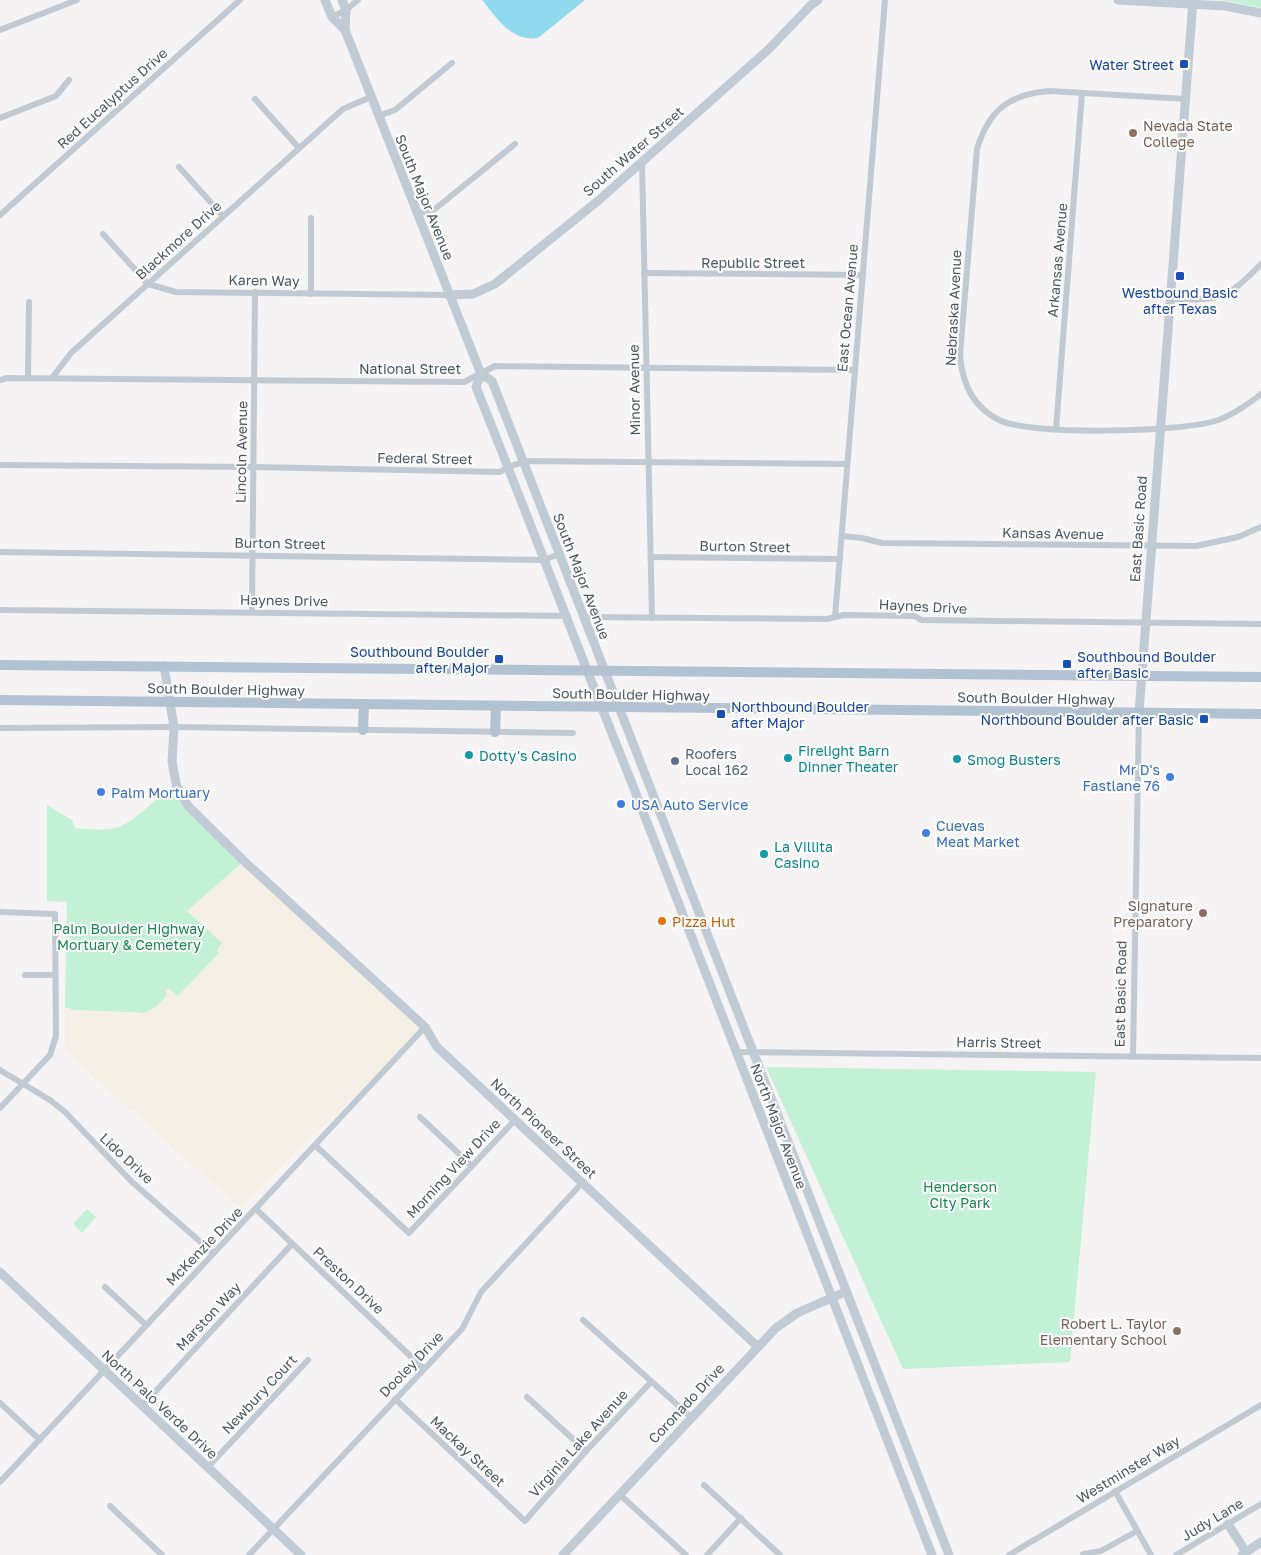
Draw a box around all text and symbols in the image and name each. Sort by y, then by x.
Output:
street label: Red Eucalyptus Drive [53,44,171,152]
place label: Water Street [1089,56,1174,73]
marker: Water Street [1178,58,1190,70]
street label: South Water Street [579,102,687,200]
place label: Nevada State College [1143,117,1233,150]
marker: Nevada State College [1127,127,1139,139]
street label: South Major Avenue [392,132,458,262]
street label: Blackmore Drive [132,197,224,283]
street label: Arkansas Avenue [1044,202,1070,318]
street label: East Ocean Avenue [833,243,861,373]
street label: Nebraska Avenue [941,249,965,367]
street label: Republic Street [701,254,805,271]
marker: Westbound Basic after Texas [1174,270,1186,282]
street label: Karen Way [228,271,300,289]
place label: Westbound Basic after Texas [1122,284,1239,317]
street label: Minor Avenue [625,344,643,436]
street label: National Street [359,360,461,377]
street label: Lincoln Avenue [232,401,250,503]
street label: Federal Street [377,449,473,467]
street label: East Basic Road [1126,475,1150,583]
street label: South Major Avenue [550,510,614,642]
street label: Kansas Avenue [1002,524,1104,542]
street label: Burton Street [234,534,326,552]
street label: Burton Street [699,537,791,555]
street label: Haynes Drive [240,591,328,609]
street label: Haynes Drive [878,595,968,617]
place label: Southbound Boulder after Major [350,643,490,676]
place label: Southbound Boulder after Basic [1077,648,1217,681]
marker: Southbound Boulder after Major [493,653,505,665]
marker: Southbound Boulder after Basic [1061,658,1073,670]
street label: South Boulder Highway [147,679,305,699]
street label: South Boulder Highway [552,684,710,704]
street label: South Boulder Highway [957,688,1115,708]
place label: Northbound Boulder after Major [731,698,870,731]
marker: Northbound Boulder after Major [715,708,727,720]
place label: Northbound Boulder after Basic [981,711,1194,728]
marker: Northbound Boulder after Basic [1198,713,1210,725]
place label: Firelight Barn Dinner Theater [798,742,899,775]
place label: Roofers Local 162 [685,745,748,778]
place label: Dotty's Casino [479,747,577,764]
marker: Dotty's Casino [463,749,475,761]
place label: Smog Busters [967,751,1061,768]
marker: Firelight Barn Dinner Theater [782,752,794,764]
marker: Smog Busters [951,753,963,765]
marker: Roofers Local 162 [669,755,681,767]
place label: Mr D's Fastlane 76 [1083,761,1160,794]
marker: Mr D's Fastlane 76 [1164,771,1176,783]
place label: Palm Mortuary [111,784,210,801]
marker: Palm Mortuary [95,786,107,798]
place label: USA Auto Service [631,796,748,813]
marker: USA Auto Service [615,798,627,810]
place label: Cuevas Meat Market [936,817,1020,850]
marker: Cuevas Meat Market [920,827,932,839]
place label: La Villita Casino [774,838,833,871]
marker: La Villita Casino [758,848,770,860]
place label: Signature Preparatory [1113,897,1193,930]
marker: Signature Preparatory [1197,907,1209,919]
place label: Pizza Hut [672,913,735,930]
marker: Pizza Hut [656,915,668,927]
park label: Palm Boulder Highway Mortuary & Cemetery [53,920,205,953]
street label: East Basic Road [1111,940,1129,1048]
street label: Harris Street [956,1033,1042,1051]
street label: North Major Avenue [747,1061,811,1191]
street label: North Pioneer Street [487,1074,601,1182]
street label: Morning View Drive [403,1115,503,1221]
street label: Lido Drive [97,1129,157,1187]
park label: Henderson City Park [923,1178,997,1211]
street label: McKenzie Drive [162,1203,246,1289]
street label: Preston Drive [310,1243,388,1317]
street label: Marston Way [172,1278,244,1354]
place label: Robert L. Taylor Elementary School [1040,1315,1168,1348]
marker: Robert L. Taylor Elementary School [1171,1325,1183,1337]
street label: Dooley Drive [375,1328,447,1400]
street label: North Palo Verde Drive [98,1346,222,1462]
street label: Newbury Court [218,1351,300,1437]
street label: Coronado Drive [645,1359,727,1447]
street label: Virginia Lake Avenue [525,1386,631,1500]
street label: Mackay Street [427,1412,509,1490]
street label: Westminster Way [1073,1431,1183,1506]
street label: Judy Lane [1178,1494,1246,1544]

